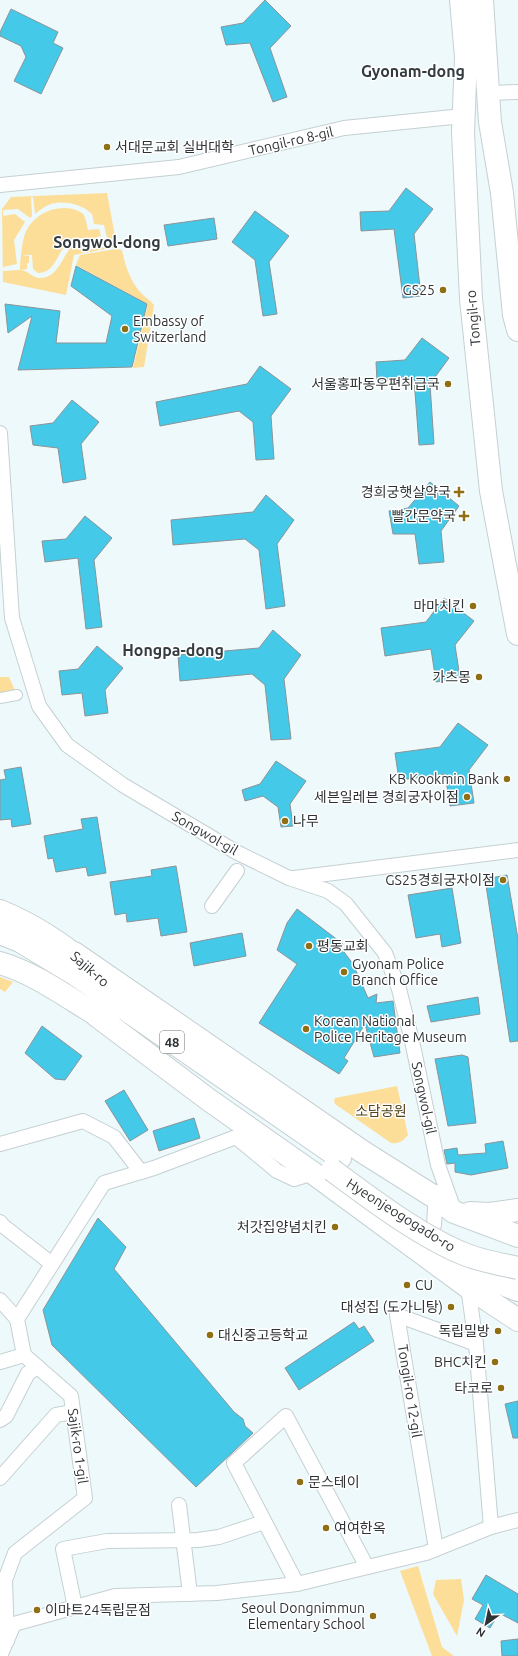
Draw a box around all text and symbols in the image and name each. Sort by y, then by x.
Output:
district label: Gyonam-dong [361,62,465,80]
street label: Tongil-ro 8-gil [247,123,335,158]
place label: 서대문교회 실버대학 [115,139,234,155]
marker: 서대문교회 실버대학 [102,142,112,152]
district label: Songwol-dong [53,233,161,251]
place label: GS25 [403,282,435,298]
marker: GS25 [438,285,448,295]
street label: Tongil-ro [463,289,483,347]
place label: Embassy of Switzerland [133,313,207,345]
marker: Embassy of Switzerland [120,324,130,334]
place label: 서울홍파동우편취급국 [311,376,440,392]
marker: 서울홍파동우편취급국 [443,379,453,389]
place label: 경희궁햇살약국 [361,484,451,500]
marker: 경희궁햇살약국 [454,487,464,497]
place label: 빨간문약국 [392,508,456,524]
marker: 빨간문약국 [459,511,469,521]
place label: 마마치킨 [413,598,465,614]
marker: 마마치킨 [468,601,478,611]
district label: Hongpa-dong [122,641,224,659]
place label: 가츠몽 [432,669,471,685]
marker: 가츠몽 [474,672,484,682]
place label: KB Kookmin Bank [389,771,499,787]
marker: KB Kookmin Bank [502,774,512,784]
place label: 세븐일레븐 경희궁자이점 [314,789,459,805]
marker: 세븐일레븐 경희궁자이점 [462,792,472,802]
street label: Songwol-gil [169,808,241,858]
place label: 나무 [293,813,319,829]
marker: 나무 [280,816,290,826]
place label: GS25경희궁자이점 [385,872,495,888]
marker: GS25경희궁자이점 [498,875,508,885]
place label: 평동교회 [317,938,369,954]
marker: 평동교회 [304,941,314,951]
street label: Sajik-ro [68,948,112,990]
place label: Gyonam Police Branch Office [352,956,444,988]
marker: Gyonam Police Branch Office [339,967,349,977]
place label: Korean National Police Heritage Museum [314,1013,467,1045]
marker: Korean National Police Heritage Museum [301,1024,311,1034]
road number: 48 [160,1031,184,1053]
street label: Songwol-gil [409,1060,440,1136]
park label: 소담공원 [355,1103,407,1119]
street label: Hyeonjeogogado-ro [344,1175,458,1255]
place label: 처갓집양념치킨 [237,1219,327,1235]
marker: 처갓집양념치킨 [330,1222,340,1232]
place label: CU [415,1277,433,1293]
marker: CU [402,1280,412,1290]
place label: 대성집 (도가니탕) [341,1299,443,1315]
marker: 대성집 (도가니탕) [446,1302,456,1312]
place label: 독립밀방 [438,1323,490,1339]
marker: 독립밀방 [493,1326,503,1336]
place label: 대신중고등학교 [218,1327,308,1343]
marker: 대신중고등학교 [205,1330,215,1340]
street label: Tongil-ro 12-gil [395,1343,425,1439]
place label: BHC치킨 [434,1354,487,1370]
marker: BHC치킨 [490,1357,500,1367]
place label: 타코로 [454,1380,493,1396]
marker: 타코로 [496,1383,506,1393]
street label: Sajik-ro 1-gil [65,1407,91,1485]
place label: 문스테이 [308,1474,360,1490]
marker: 문스테이 [295,1477,305,1487]
place label: 여여한옥 [334,1520,386,1536]
marker: 여여한옥 [321,1523,331,1533]
place label: Seoul Dongnimmun Elementary School [241,1600,365,1632]
place label: 이마트24독립문점 [45,1602,151,1618]
north arrow [466,1604,506,1644]
marker: 이마트24독립문점 [32,1605,42,1615]
marker: Seoul Dongnimmun Elementary School [368,1611,378,1621]
text: N [474,1625,487,1640]

